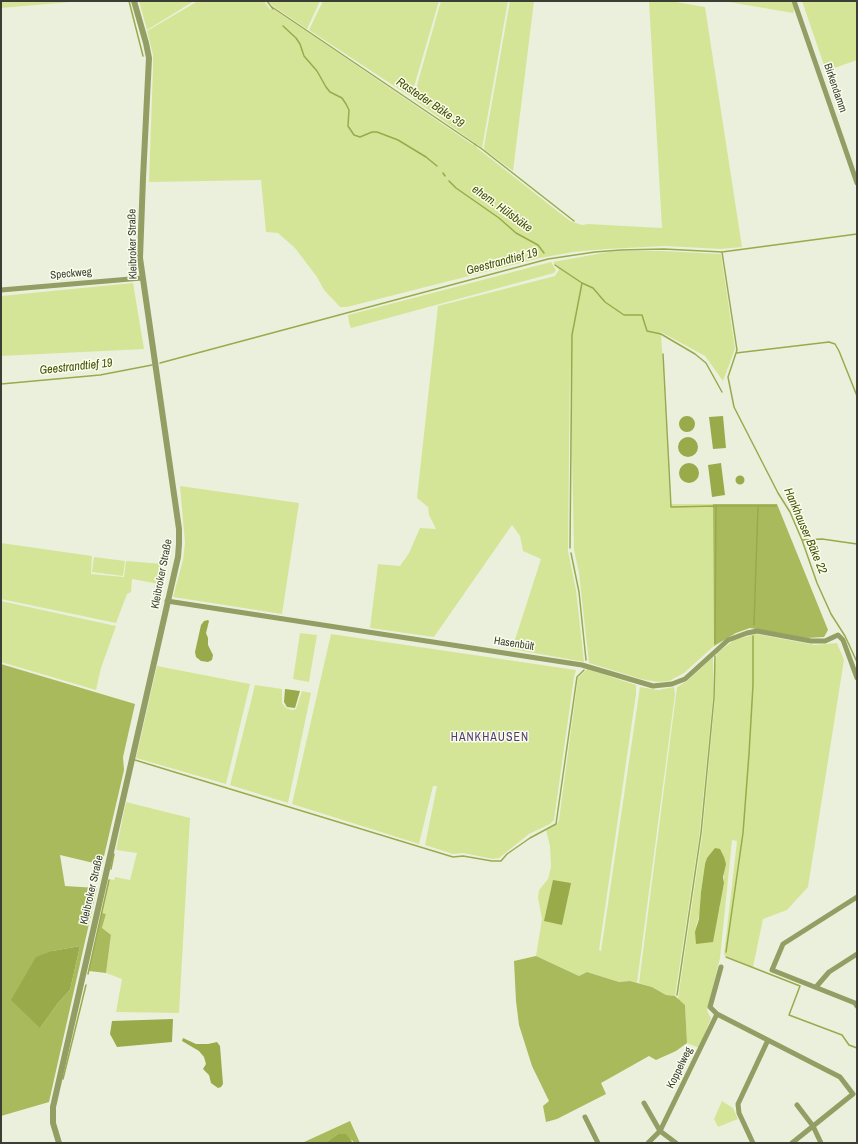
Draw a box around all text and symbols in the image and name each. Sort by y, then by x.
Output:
street label: Birkendamm [820,62,850,114]
water label: Rasteder Bäke 39 [393,75,467,131]
water label: ehem. Hülsbäke [469,182,535,236]
street label: Kleibroker Straße [126,209,140,279]
water label: Geestrandtief 19 [465,246,539,278]
street label: Speckweg [50,266,92,282]
water label: Geestrandtief 19 [39,356,113,378]
water label: Hankhauser Bäke 22 [780,486,830,576]
street label: Kleibroker Straße [149,538,175,610]
street label: Hasenbült [493,634,535,654]
district label: HANKHAUSEN [451,731,529,745]
street label: Kleibroker Straße [78,854,106,926]
street label: Koppelweg [664,1045,696,1091]

